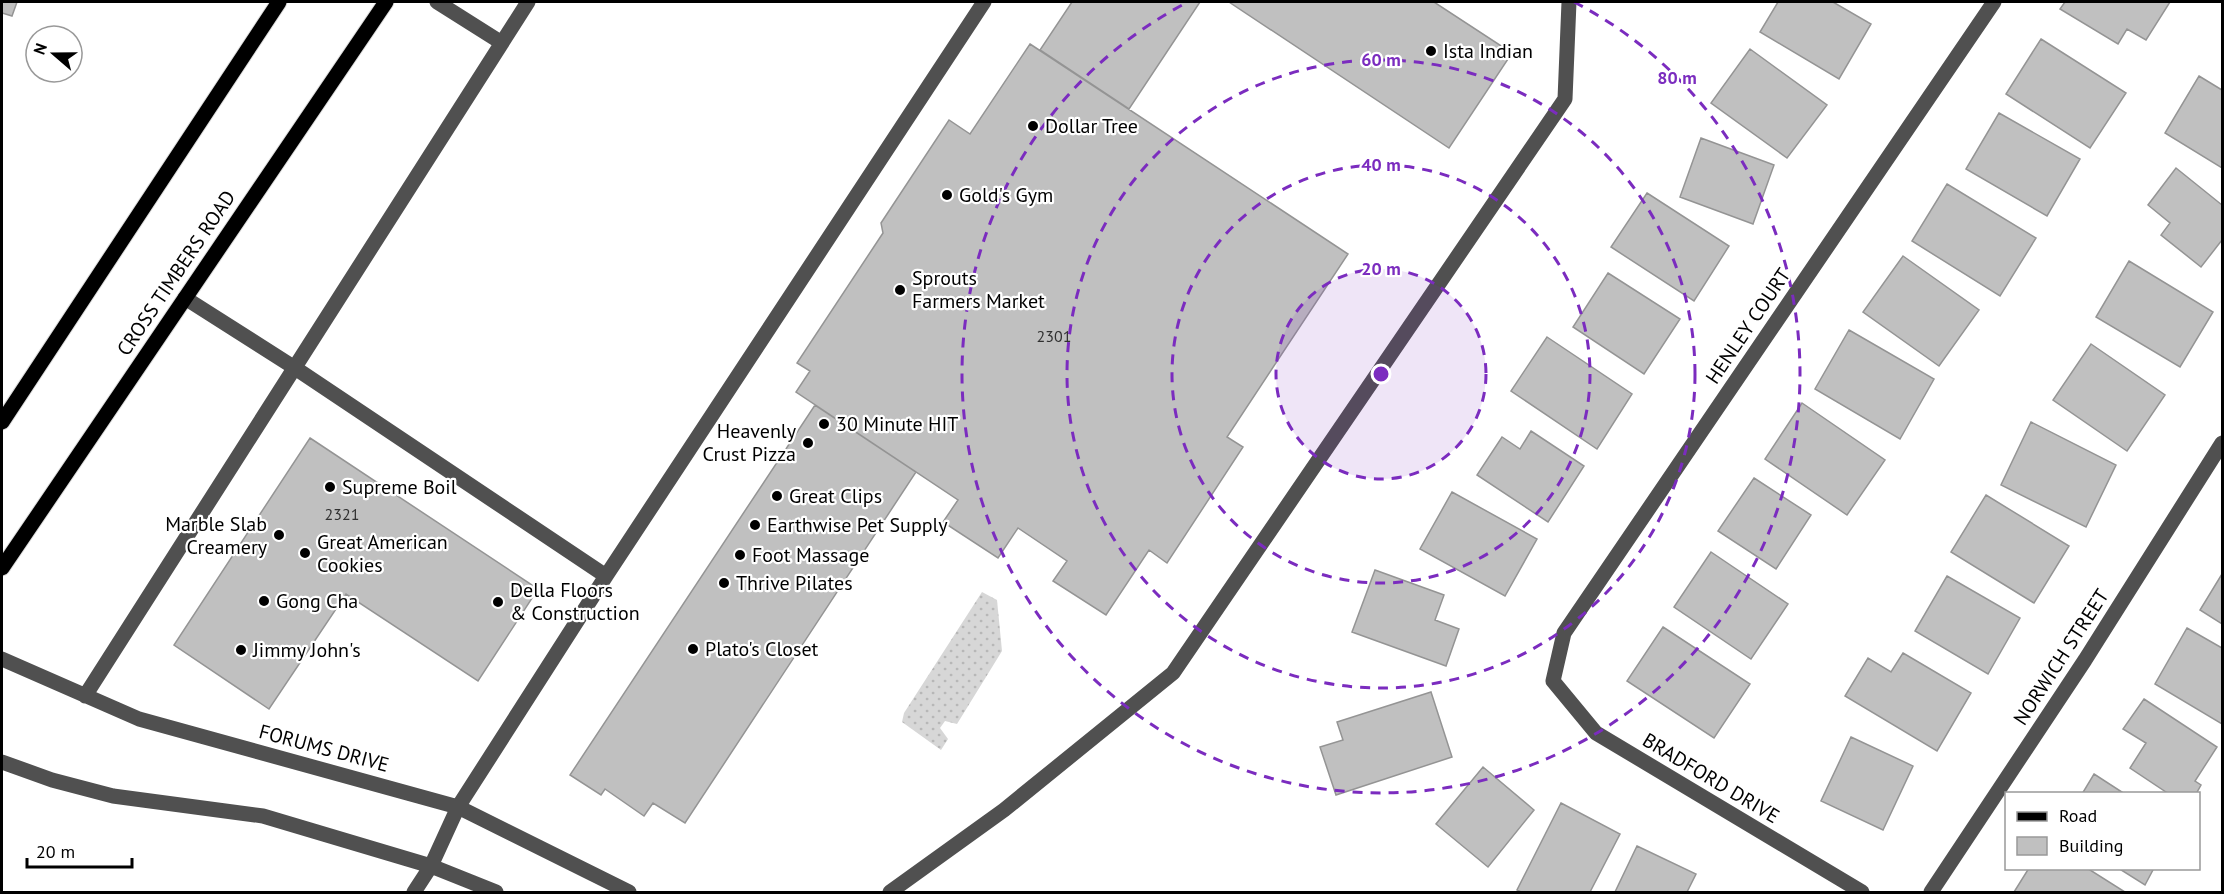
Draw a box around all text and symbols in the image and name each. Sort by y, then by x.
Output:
north arrow [24,24,84,84]
place label: Ista Indian [1443,38,1533,64]
text: N [29,41,51,57]
marker: Ista Indian [1424,44,1438,58]
text: 60 m [1361,48,1401,71]
text: 80 m [1657,66,1697,89]
place label: Dollar Tree [1045,113,1138,139]
marker: Dollar Tree [1026,119,1040,133]
text: 40 m [1361,153,1401,176]
place label: Gold's Gym [959,182,1053,208]
street label: CROSS TIMBERS ROAD [111,185,241,361]
marker: Gold's Gym [940,188,954,202]
text: 20 m [1361,257,1401,280]
street label: HENLEY COURT [1700,263,1796,389]
place label: Sprouts Farmers Market [912,265,1045,314]
marker: Sprouts Farmers Market [893,283,907,297]
house number: 2301 [1037,326,1071,346]
centre of rings [1371,364,1391,384]
place label: 30 Minute HIT [836,411,958,437]
marker: 30 Minute HIT [817,417,831,431]
place label: Heavenly Crust Pizza [702,418,797,467]
marker: Heavenly Crust Pizza [801,436,815,450]
place label: Supreme Boil [342,474,457,500]
marker: Supreme Boil [323,480,337,494]
place label: Great Clips [789,483,882,509]
marker: Great Clips [770,489,784,503]
house number: 2321 [325,504,359,524]
place label: Marble Slab Creamery [165,511,268,560]
place label: Earthwise Pet Supply [767,512,948,538]
marker: Earthwise Pet Supply [748,518,762,532]
marker: Marble Slab Creamery [272,528,286,542]
place label: Great American Cookies [317,529,448,578]
place label: Foot Massage [752,542,869,568]
marker: Great American Cookies [298,546,312,560]
marker: Foot Massage [733,548,747,562]
place label: Thrive Pilates [736,570,853,596]
marker: Thrive Pilates [717,576,731,590]
place label: Della Floors & Construction [510,577,640,626]
street label: NORWICH STREET [2007,584,2115,730]
place label: Gong Cha [276,588,358,614]
marker: Gong Cha [257,594,271,608]
marker: Della Floors & Construction [491,595,505,609]
place label: Plato's Closet [705,636,819,662]
place label: Jimmy John's [252,637,361,663]
marker: Plato's Closet [686,642,700,656]
marker: Jimmy John's [234,643,248,657]
street label: FORUMS DRIVE [256,718,392,778]
street label: BRADFORD DRIVE [1638,727,1784,829]
legend [2005,792,2200,870]
text: Road [2059,804,2097,827]
scale bar [27,831,132,869]
text: Building [2059,834,2123,857]
text: 20 m [36,840,75,863]

